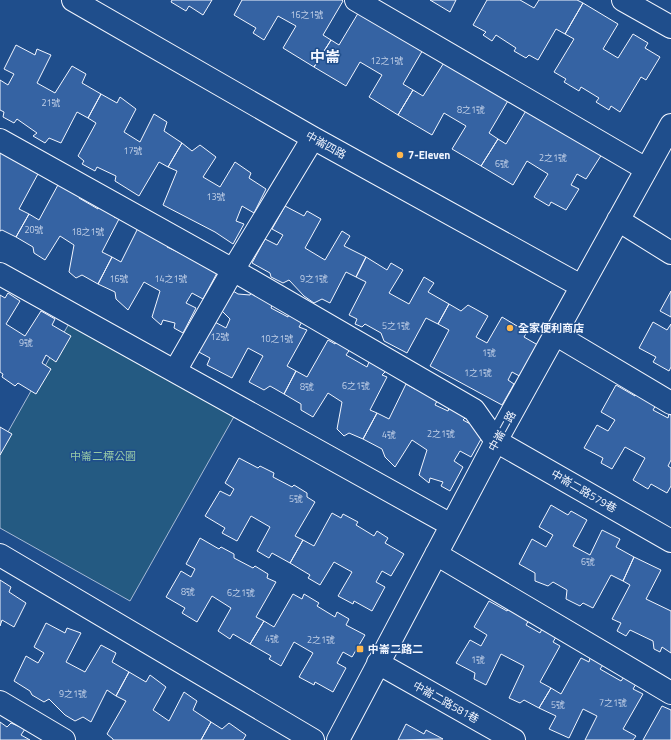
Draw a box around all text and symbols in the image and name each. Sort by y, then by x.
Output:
house number: 16之1號 [290,8,324,21]
district label: 中崙 [310,45,340,68]
house number: 12之1號 [370,54,404,67]
house number: 21號 [41,96,61,109]
house number: 8之1號 [457,103,485,116]
street label: 中崙四路 [303,127,349,163]
house number: 17號 [123,144,143,157]
place label: 7-Eleven [408,147,450,163]
marker: 7-Eleven [395,150,405,160]
house number: 2之1號 [539,151,567,164]
house number: 6號 [495,157,509,170]
house number: 13號 [206,190,226,203]
house number: 20號 [24,223,44,236]
house number: 18之1號 [71,225,105,238]
house number: 16號 [109,272,129,285]
house number: 14之1號 [154,272,188,285]
house number: 9之1號 [300,272,328,285]
house number: 5之1號 [382,319,410,332]
place label: 全家便利商店 [518,320,584,336]
marker: 全家便利商店 [505,323,515,333]
house number: 12號 [210,330,230,343]
house number: 10之1號 [260,332,294,345]
house number: 9號 [19,336,33,349]
house number: 1號 [482,346,496,359]
house number: 1之1號 [464,366,492,379]
house number: 6之1號 [342,379,370,392]
house number: 8號 [300,380,314,393]
street label: 中崙二路 [484,408,520,454]
house number: 2之1號 [427,427,455,440]
house number: 4號 [382,428,396,441]
park label: 中崙二標公園 [70,448,136,464]
street label: 中崙二路579巷 [548,466,620,516]
house number: 5號 [289,492,303,505]
house number: 6號 [581,555,595,568]
house number: 8號 [181,585,195,598]
house number: 6之1號 [227,586,255,599]
house number: 4號 [265,632,279,645]
house number: 2之1號 [307,633,335,646]
place label: 中崙二路二 [368,641,423,657]
marker: 中崙二路二 [355,644,365,654]
house number: 1號 [471,653,485,666]
street label: 中崙二路581巷 [410,677,482,727]
house number: 9之1號 [59,687,87,700]
house number: 7之1號 [599,696,627,709]
house number: 5號 [551,698,565,711]

